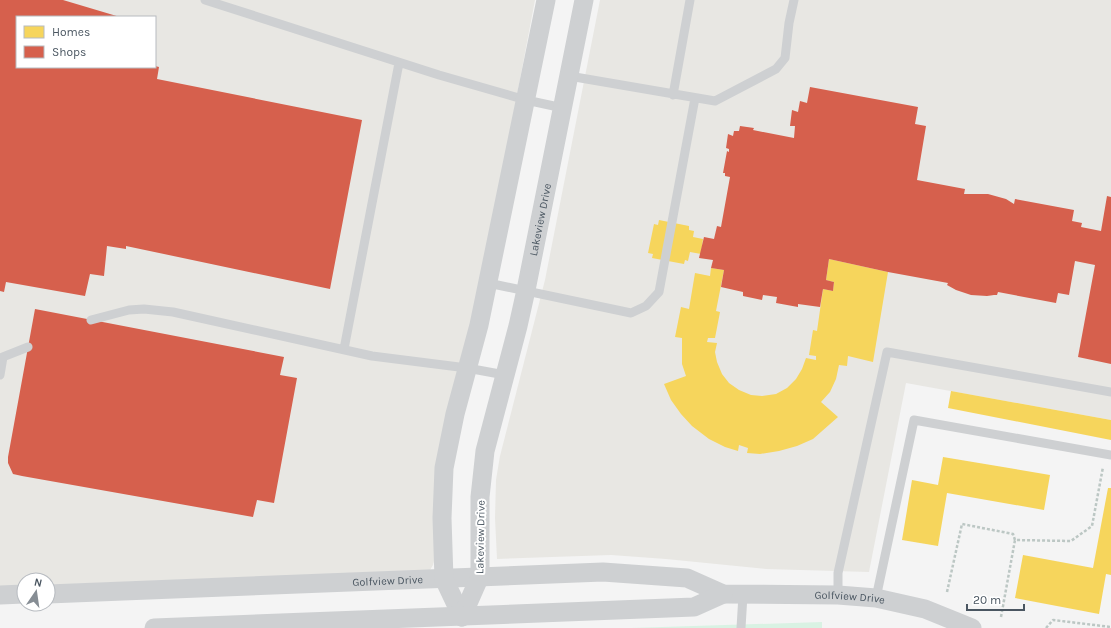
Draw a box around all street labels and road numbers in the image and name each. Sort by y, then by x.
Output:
street label: Lakeview Drive [527,182,554,257]
street label: Lakeview Drive [473,500,488,574]
street label: Golfview Drive [352,573,424,589]
street label: Golfview Drive [814,589,887,607]

